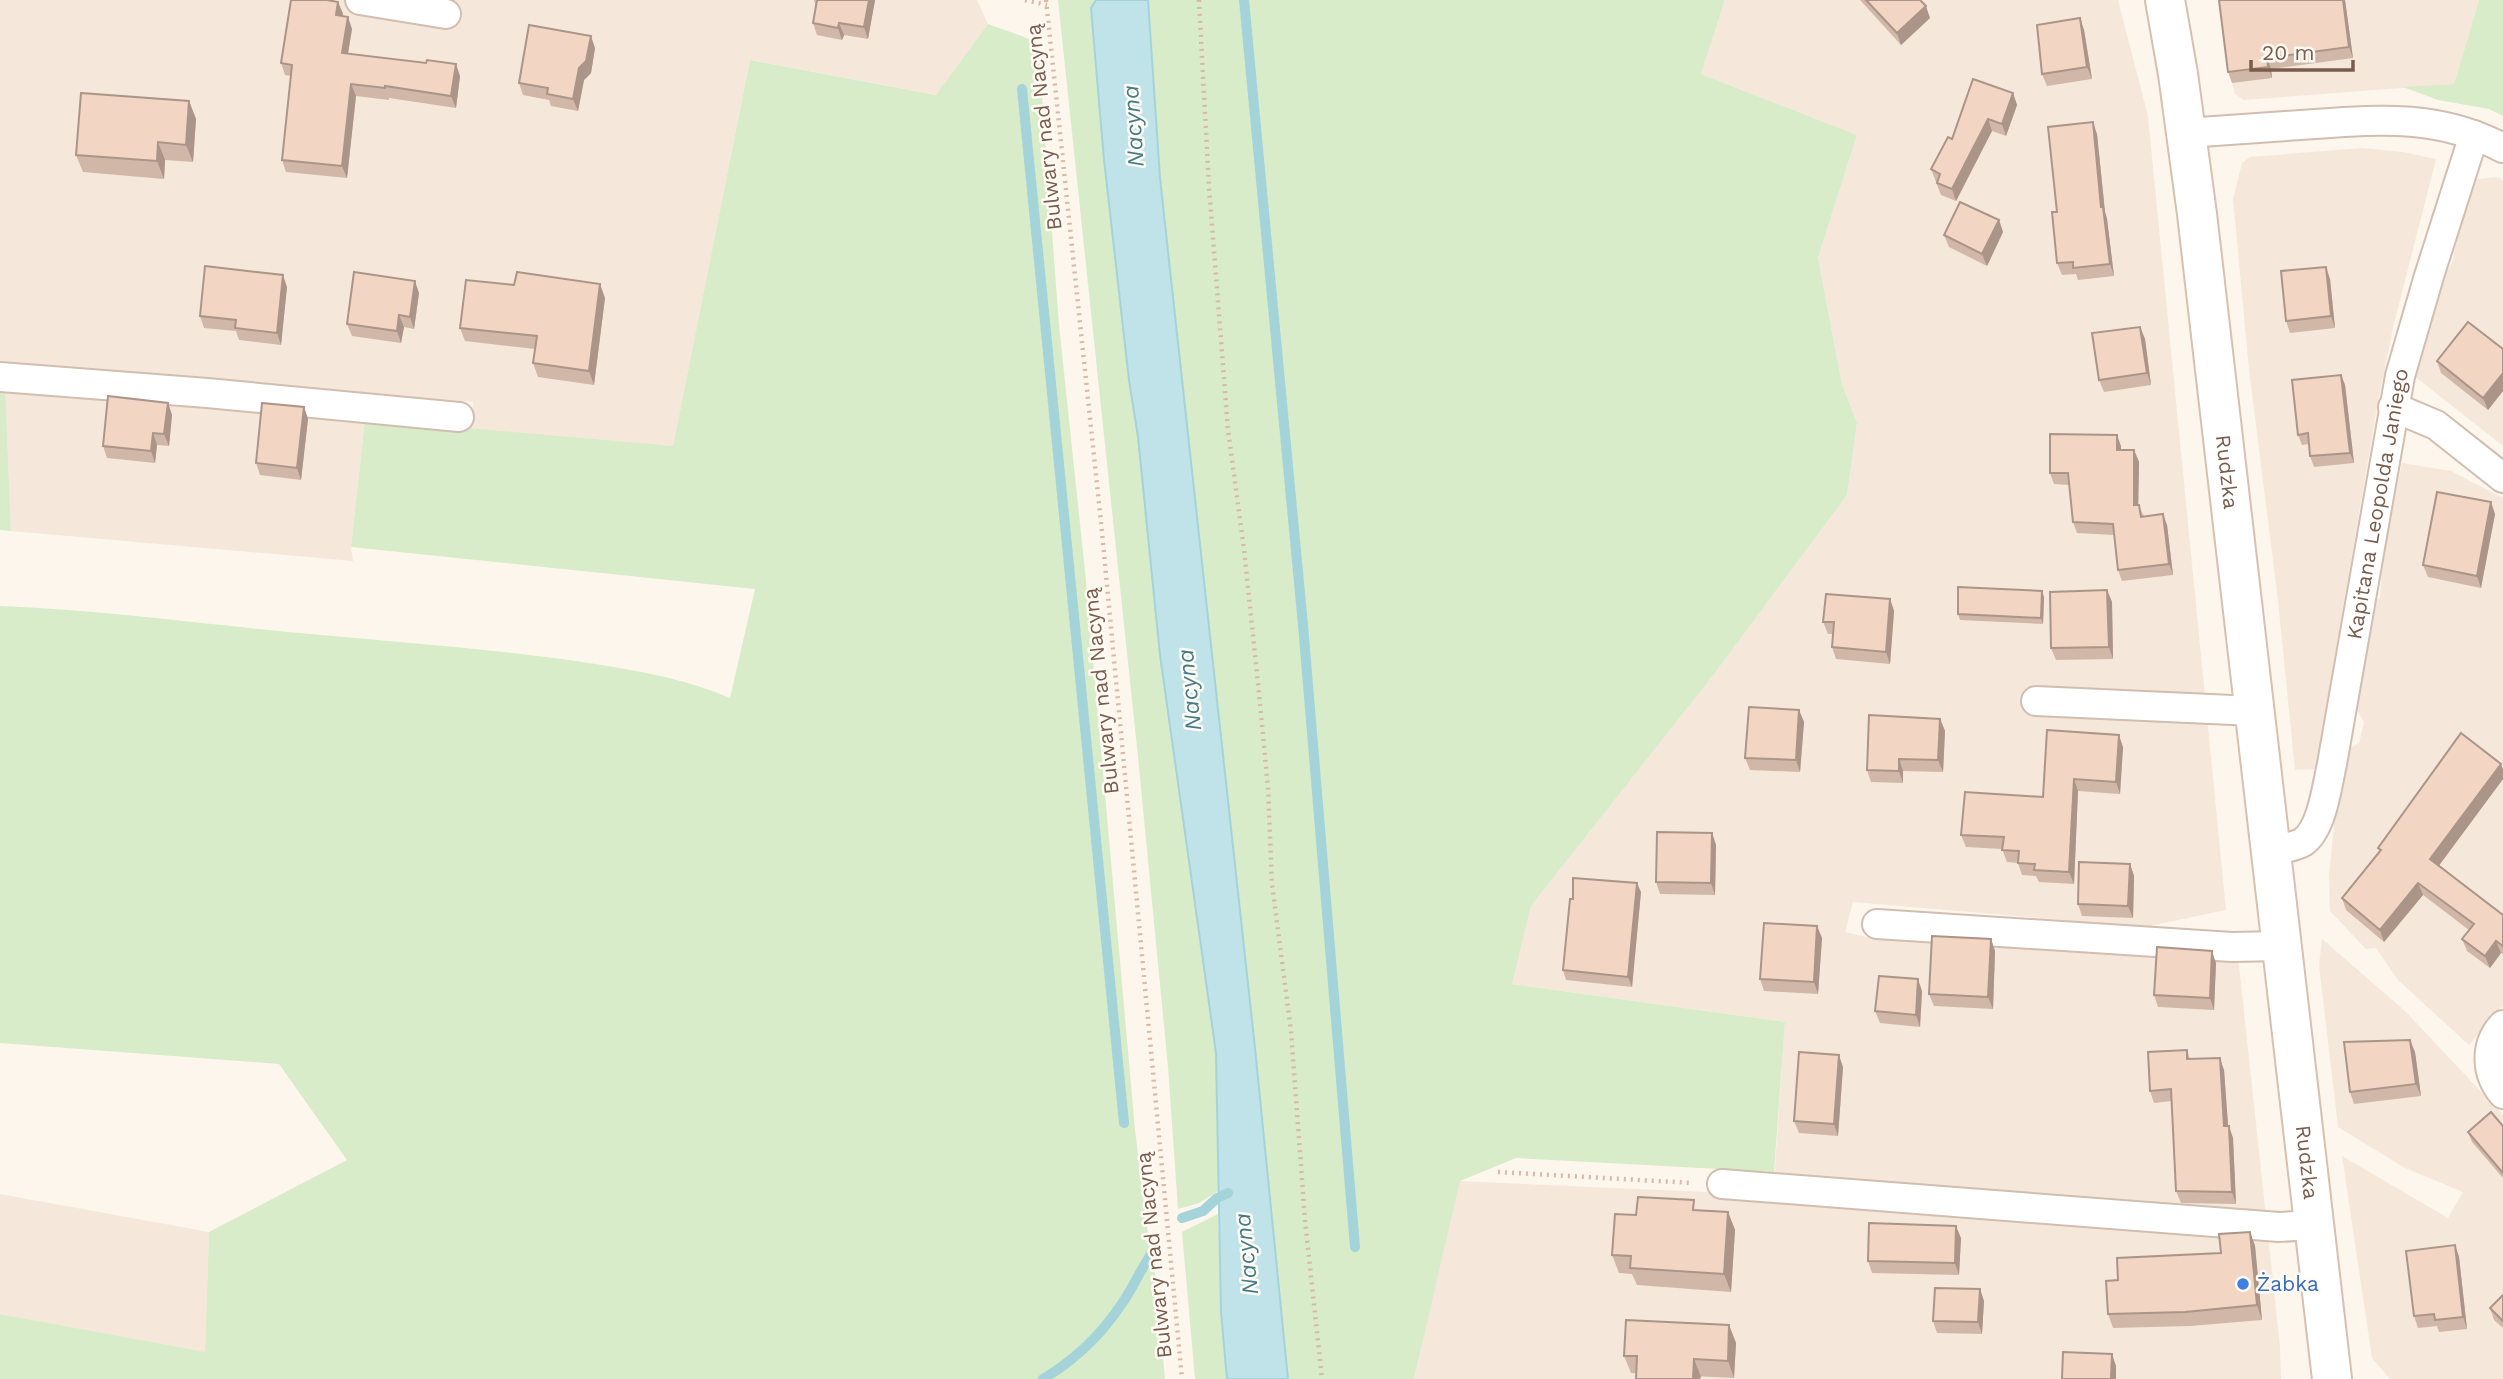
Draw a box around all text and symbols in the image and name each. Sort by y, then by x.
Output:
street label: Bulwary nad Nacyną [1020,22,1067,232]
scale bar [2251,28,2352,72]
text: 20 m [2262,40,2314,65]
water label: Nacyna [1117,84,1150,168]
street label: Kapitana Leopolda Janiego [2341,365,2414,641]
street label: Rudzka [2211,433,2244,510]
street label: Bulwary nad Nacyną [1077,586,1124,796]
water label: Nacyna [1172,648,1207,732]
street label: Rudzka [2291,1124,2324,1201]
street label: Bulwary nad Nacyną [1130,1150,1177,1360]
water label: Nacyna [1229,1212,1264,1296]
place label: Żabka [2257,1271,2319,1296]
marker: Żabka [2235,1276,2251,1292]

